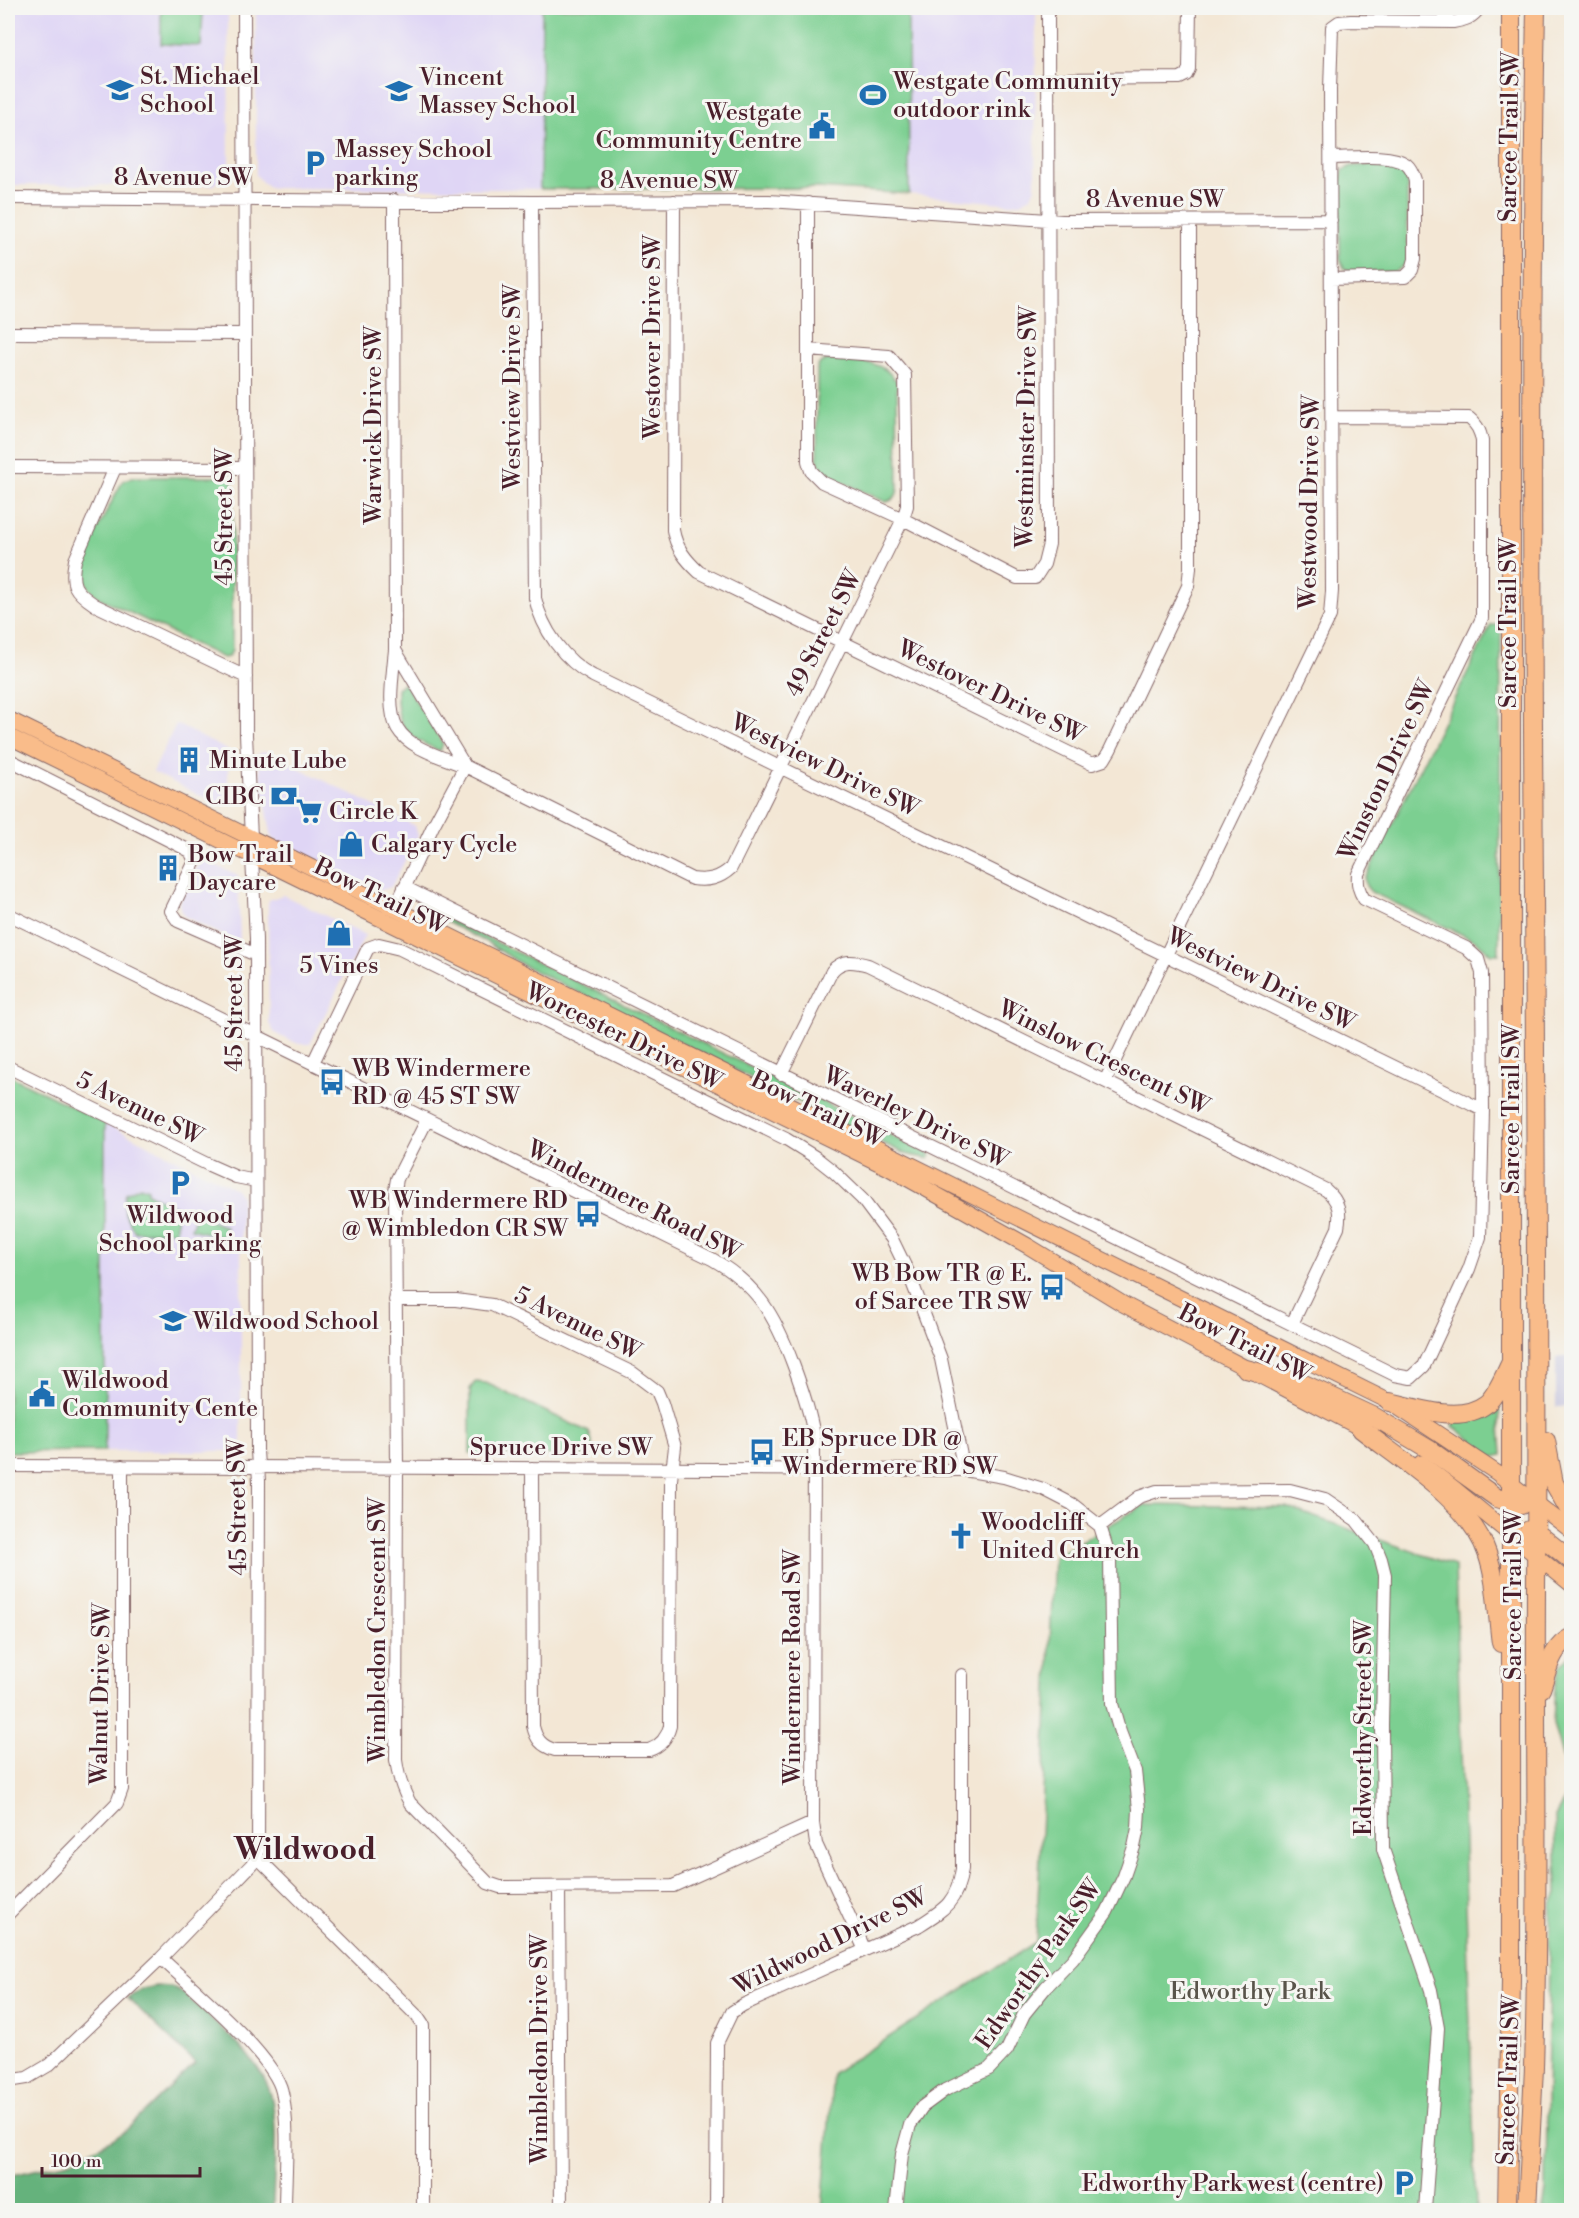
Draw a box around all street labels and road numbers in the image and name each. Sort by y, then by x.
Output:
street label: Sarcee Trail SW [1494,50,1527,223]
street label: 8 Avenue SW [114,163,254,193]
street label: 8 Avenue SW [600,166,740,196]
street label: 8 Avenue SW [1086,185,1226,215]
street label: Westover Drive SW [638,234,668,440]
street label: Westview Drive SW [498,283,528,491]
street label: Westminster Drive SW [1010,304,1044,549]
street label: Warwick Drive SW [359,324,389,525]
street label: Westwood Drive SW [1293,393,1327,610]
street label: 45 Street SW [210,447,240,586]
street label: Sarcee Trail SW [1494,537,1524,708]
street label: 49 Street SW [779,564,869,702]
street label: Westover Drive SW [891,633,1090,751]
street label: Winston Drive SW [1332,674,1442,866]
street label: Westview Drive SW [725,707,925,825]
street label: Bow Trail SW [308,851,453,943]
street label: Westview Drive SW [1161,921,1361,1039]
street label: 45 Street SW [220,933,250,1072]
street label: Worcester Drive SW [519,976,728,1098]
street label: Winslow Crescent SW [992,993,1215,1123]
street label: Sarcee Trail SW [1497,1023,1527,1194]
street label: Waverley Drive SW [817,1060,1014,1176]
street label: Bow Trail SW [745,1064,890,1156]
street label: 5 Avenue SW [71,1065,209,1153]
street label: Windermere Road SW [521,1134,746,1268]
street label: 5 Avenue SW [509,1280,647,1368]
street label: Bow Trail SW [1172,1297,1317,1391]
street label: Spruce Drive SW [470,1433,654,1463]
street label: 45 Street SW [222,1437,254,1576]
street label: Wimbledon Crescent SW [363,1496,393,1764]
street label: Sarcee Trail SW [1499,1509,1529,1680]
street label: Windermere Road SW [778,1548,808,1786]
street label: Walnut Drive SW [84,1602,118,1786]
street label: Edworthy Street SW [1349,1619,1379,1836]
street label: Edworthy Park SW [969,1873,1109,2055]
street label: Wildwood Drive SW [727,1881,934,2002]
street label: Wimbledon Drive SW [525,1933,555,2165]
street label: Sarcee Trail SW [1491,1993,1527,2166]

